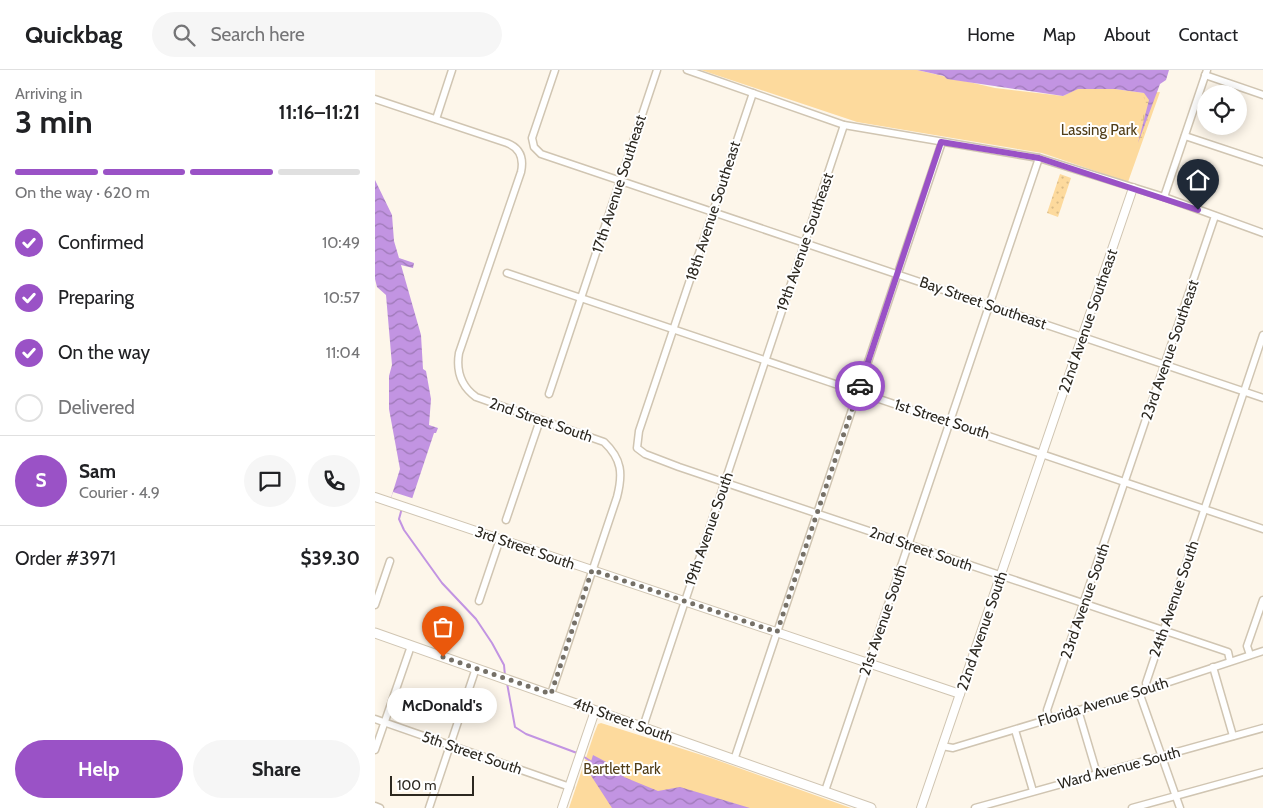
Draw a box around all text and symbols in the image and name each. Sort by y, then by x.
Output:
search box [152,12,502,57]
text: Quickbag [25,20,122,49]
icon: search [170,21,198,49]
text: Search here [210,23,305,46]
text: Home [967,24,1015,46]
text: Map [1043,24,1076,46]
text: About [1104,24,1150,46]
text: Contact [1178,24,1238,46]
text: Arriving in [15,84,82,103]
map controls [1197,85,1247,135]
button: locate [1197,85,1247,135]
text: 11:16–11:21 [279,101,360,124]
text: 3 min [15,102,93,141]
street label: 17th Avenue Southeast [588,113,650,255]
park label: Lassing Park [1061,121,1138,139]
street label: 18th Avenue Southeast [682,139,744,283]
pin [1177,159,1219,210]
icon: home [1184,166,1212,194]
street label: 19th Avenue Southeast [773,170,837,314]
text: On the way · 620 m [15,183,150,202]
icon: check [15,229,43,257]
text: Confirmed [58,231,144,254]
text: 10:49 [322,233,360,252]
street label: 22nd Avenue Southeast [1055,247,1121,395]
street label: Bay Street Southeast [917,273,1049,333]
street label: 23rd Avenue Southeast [1138,277,1202,423]
icon: check [15,284,43,312]
text: Preparing [58,286,134,309]
text: 10:57 [324,288,360,307]
icon: check [15,339,43,367]
text: On the way [58,341,150,364]
text: 11:04 [326,343,360,362]
courier [835,361,885,411]
icon: car [846,372,874,400]
street label: 2nd Street South [487,394,595,446]
street label: 1st Street South [892,395,992,443]
text: Delivered [58,396,135,419]
button: chat [244,455,296,507]
button: phone [308,455,360,507]
text: Sam [79,460,116,483]
text: S [35,469,47,492]
street label: 19th Avenue South [681,470,737,588]
text: Courier · 4.9 [79,483,160,502]
street label: 3rd Street South [473,523,577,573]
street label: 2nd Street South [867,523,975,575]
street label: 24th Avenue South [1146,538,1202,660]
street label: 23rd Avenue South [1057,541,1113,661]
text: Order #3971 [15,547,116,570]
text: $39.30 [301,547,360,570]
street label: 21st Avenue South [856,562,910,678]
street label: 22nd Avenue South [953,569,1011,693]
pin [422,606,464,657]
icon: bag [429,613,457,641]
street label: Florida Avenue South [1036,674,1170,730]
callout: McDonald's [388,687,498,722]
street label: 4th Street South [570,694,676,746]
text: McDonald's [402,696,482,715]
street label: 5th Street South [420,727,524,779]
button: Help [15,740,183,798]
button: Share [193,740,360,798]
street label: Ward Avenue South [1056,743,1182,793]
park label: Bartlett Park [583,760,661,778]
scale bar [390,773,474,796]
text: 100 m [397,776,437,794]

